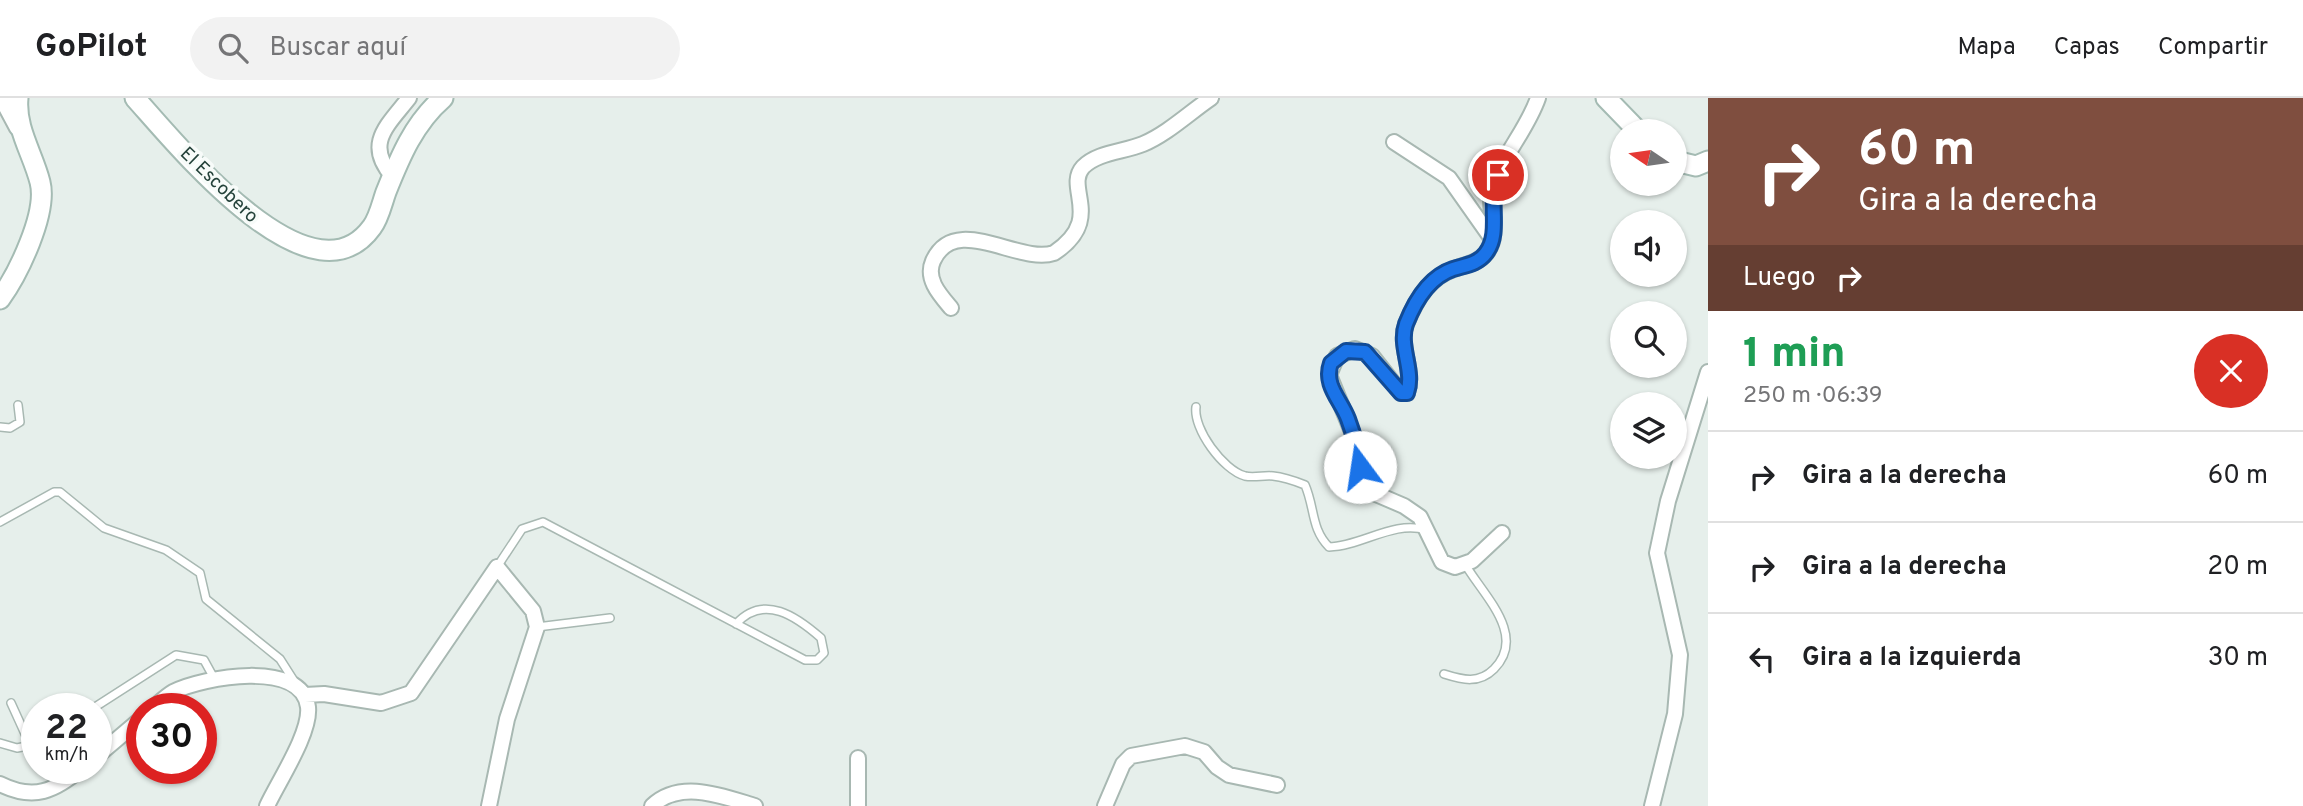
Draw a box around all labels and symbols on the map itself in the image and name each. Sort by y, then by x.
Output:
north arrow [1610,119,1687,196]
street label: El Escobero [174,142,263,229]
pin [1468,145,1528,205]
position arrow [1323,430,1397,504]
speed limit sign: 30 [126,693,217,784]

